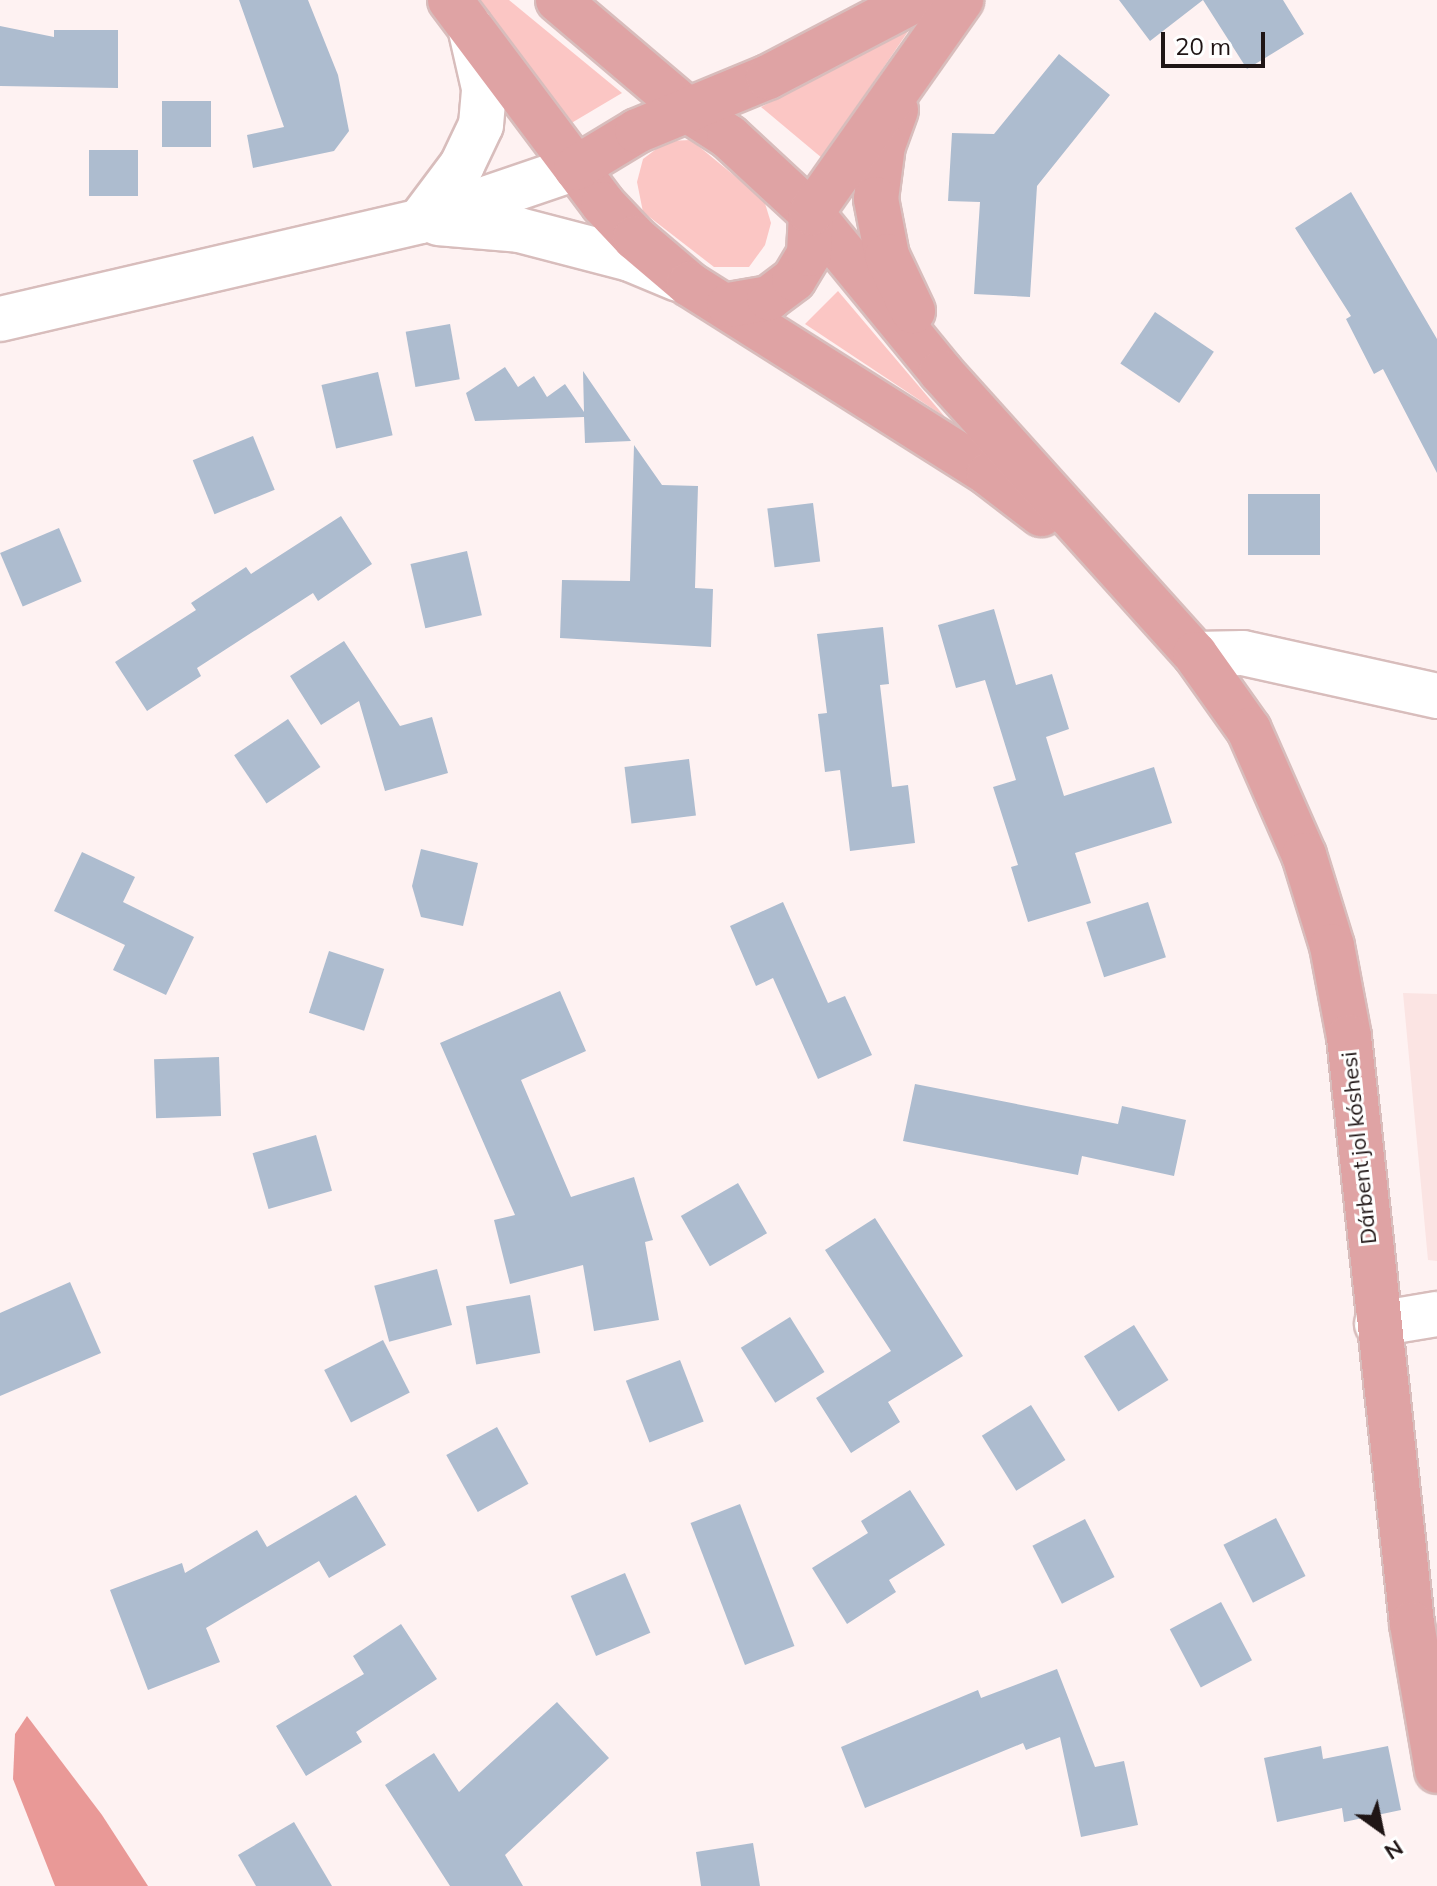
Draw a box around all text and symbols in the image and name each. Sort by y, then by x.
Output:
scale bar [1165,16,1269,66]
text: 20 m [1175,31,1231,61]
street label: Dárbent jol kóshesi [1336,1050,1382,1246]
north arrow [1341,1790,1421,1870]
text: N [1379,1834,1409,1866]

